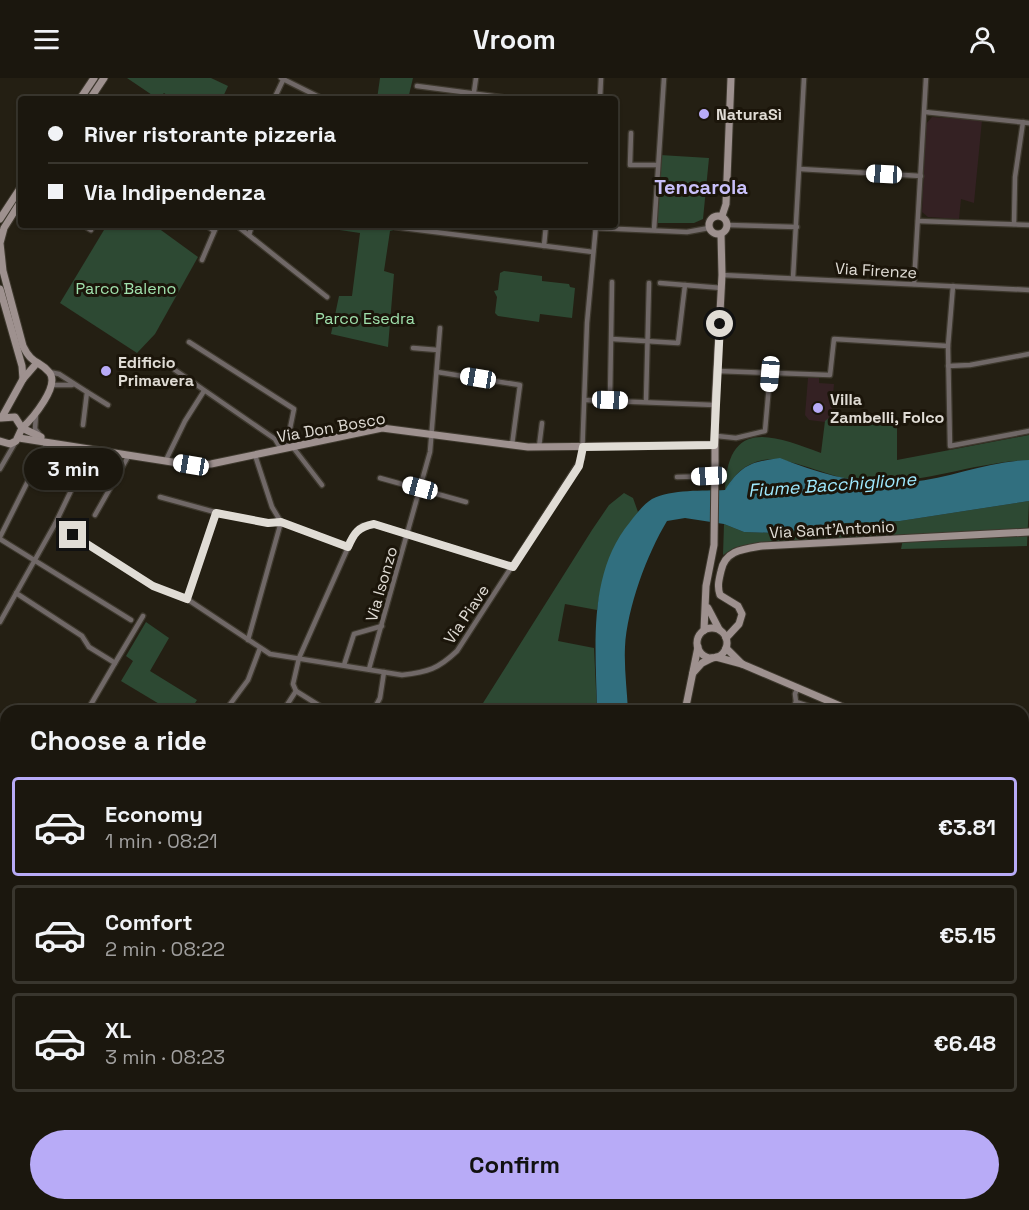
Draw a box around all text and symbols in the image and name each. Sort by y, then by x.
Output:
text: Vroom [473,22,556,57]
icon: menu [30,23,63,56]
icon: person [966,23,999,56]
place label: NaturaSì [716,104,782,125]
marker: NaturaSì [697,107,711,121]
text: River ristorante pizzeria [84,120,336,148]
car [866,164,902,184]
district label: Tencarola [654,174,748,200]
text: Via Indipendenza [84,178,266,206]
street label: Via Firenze [834,258,918,283]
park label: Parco Baleno [76,278,176,299]
park label: Parco Esedra [315,308,415,329]
route start [706,310,733,337]
place label: Edificio Primavera [118,352,194,391]
car [759,355,781,393]
marker: Edificio Primavera [99,364,113,378]
car [459,366,497,390]
place label: Villa Zambelli, Folco [830,389,945,428]
car [592,390,628,410]
marker: Villa Zambelli, Folco [811,401,825,415]
street label: Via Don Bosco [275,408,387,447]
callout: 3 min [23,448,122,490]
car [172,453,210,477]
text: 3 min [48,456,99,482]
car [691,466,727,486]
water label: Fiume Bacchiglione [747,467,918,502]
car [400,475,440,501]
street label: Via Sant'Antonio [769,516,895,543]
route end [59,521,86,548]
street label: Via Isonzo [361,544,402,624]
street label: Via Piave [439,581,494,648]
text: Choose a ride [30,723,207,758]
icon: car [33,800,87,854]
text: Economy [105,800,203,828]
text: €3.81 [938,813,996,841]
text: 1 min · 08:21 [105,828,218,854]
icon: car [33,908,87,962]
text: Comfort [105,908,193,936]
text: €5.15 [939,921,996,949]
text: 2 min · 08:22 [105,936,225,962]
icon: car [33,1016,87,1070]
text: XL [105,1016,131,1044]
text: €6.48 [934,1029,996,1057]
text: 3 min · 08:23 [105,1044,225,1070]
button: Confirm [30,1130,999,1199]

